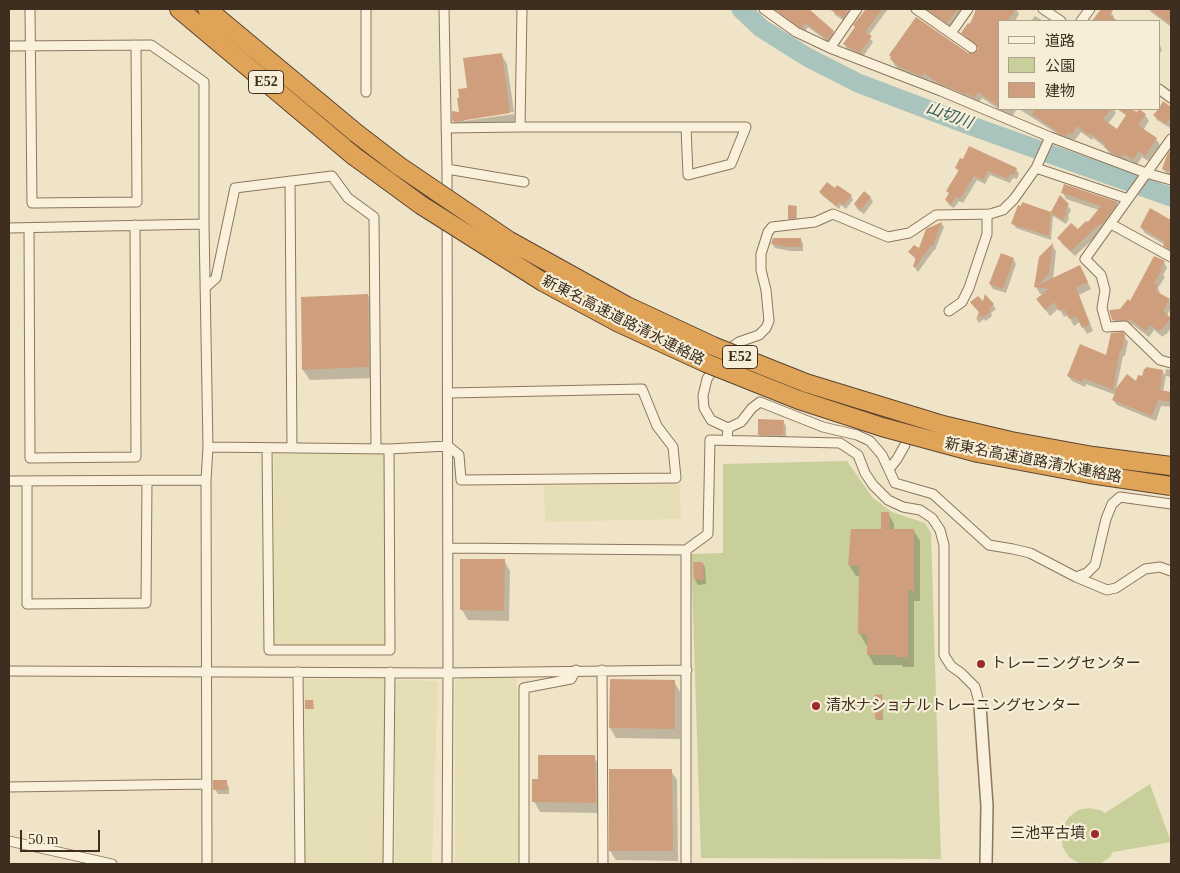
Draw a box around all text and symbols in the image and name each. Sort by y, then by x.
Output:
legend [998,20,1160,110]
text: 道路 [1045,33,1075,49]
text: 公園 [1045,58,1075,74]
road number: E52 [248,70,284,94]
text: 建物 [1045,83,1075,99]
water label: 山切川 [923,99,975,133]
street label: 新東名高速道路清水連絡路 [539,272,707,370]
road number: E52 [722,346,758,368]
street label: 新東名高速道路清水連絡路 [943,435,1123,487]
place label: トレーニングセンター [991,655,1141,673]
marker: トレーニングセンター [975,658,987,670]
place label: 清水ナショナルトレーニングセンター [826,697,1081,715]
marker: 清水ナショナルトレーニングセンター [810,700,822,712]
scale bar [22,820,102,852]
place label: 三池平古墳 [1010,825,1085,843]
marker: 三池平古墳 [1089,828,1101,840]
text: 50 m [28,831,58,847]

